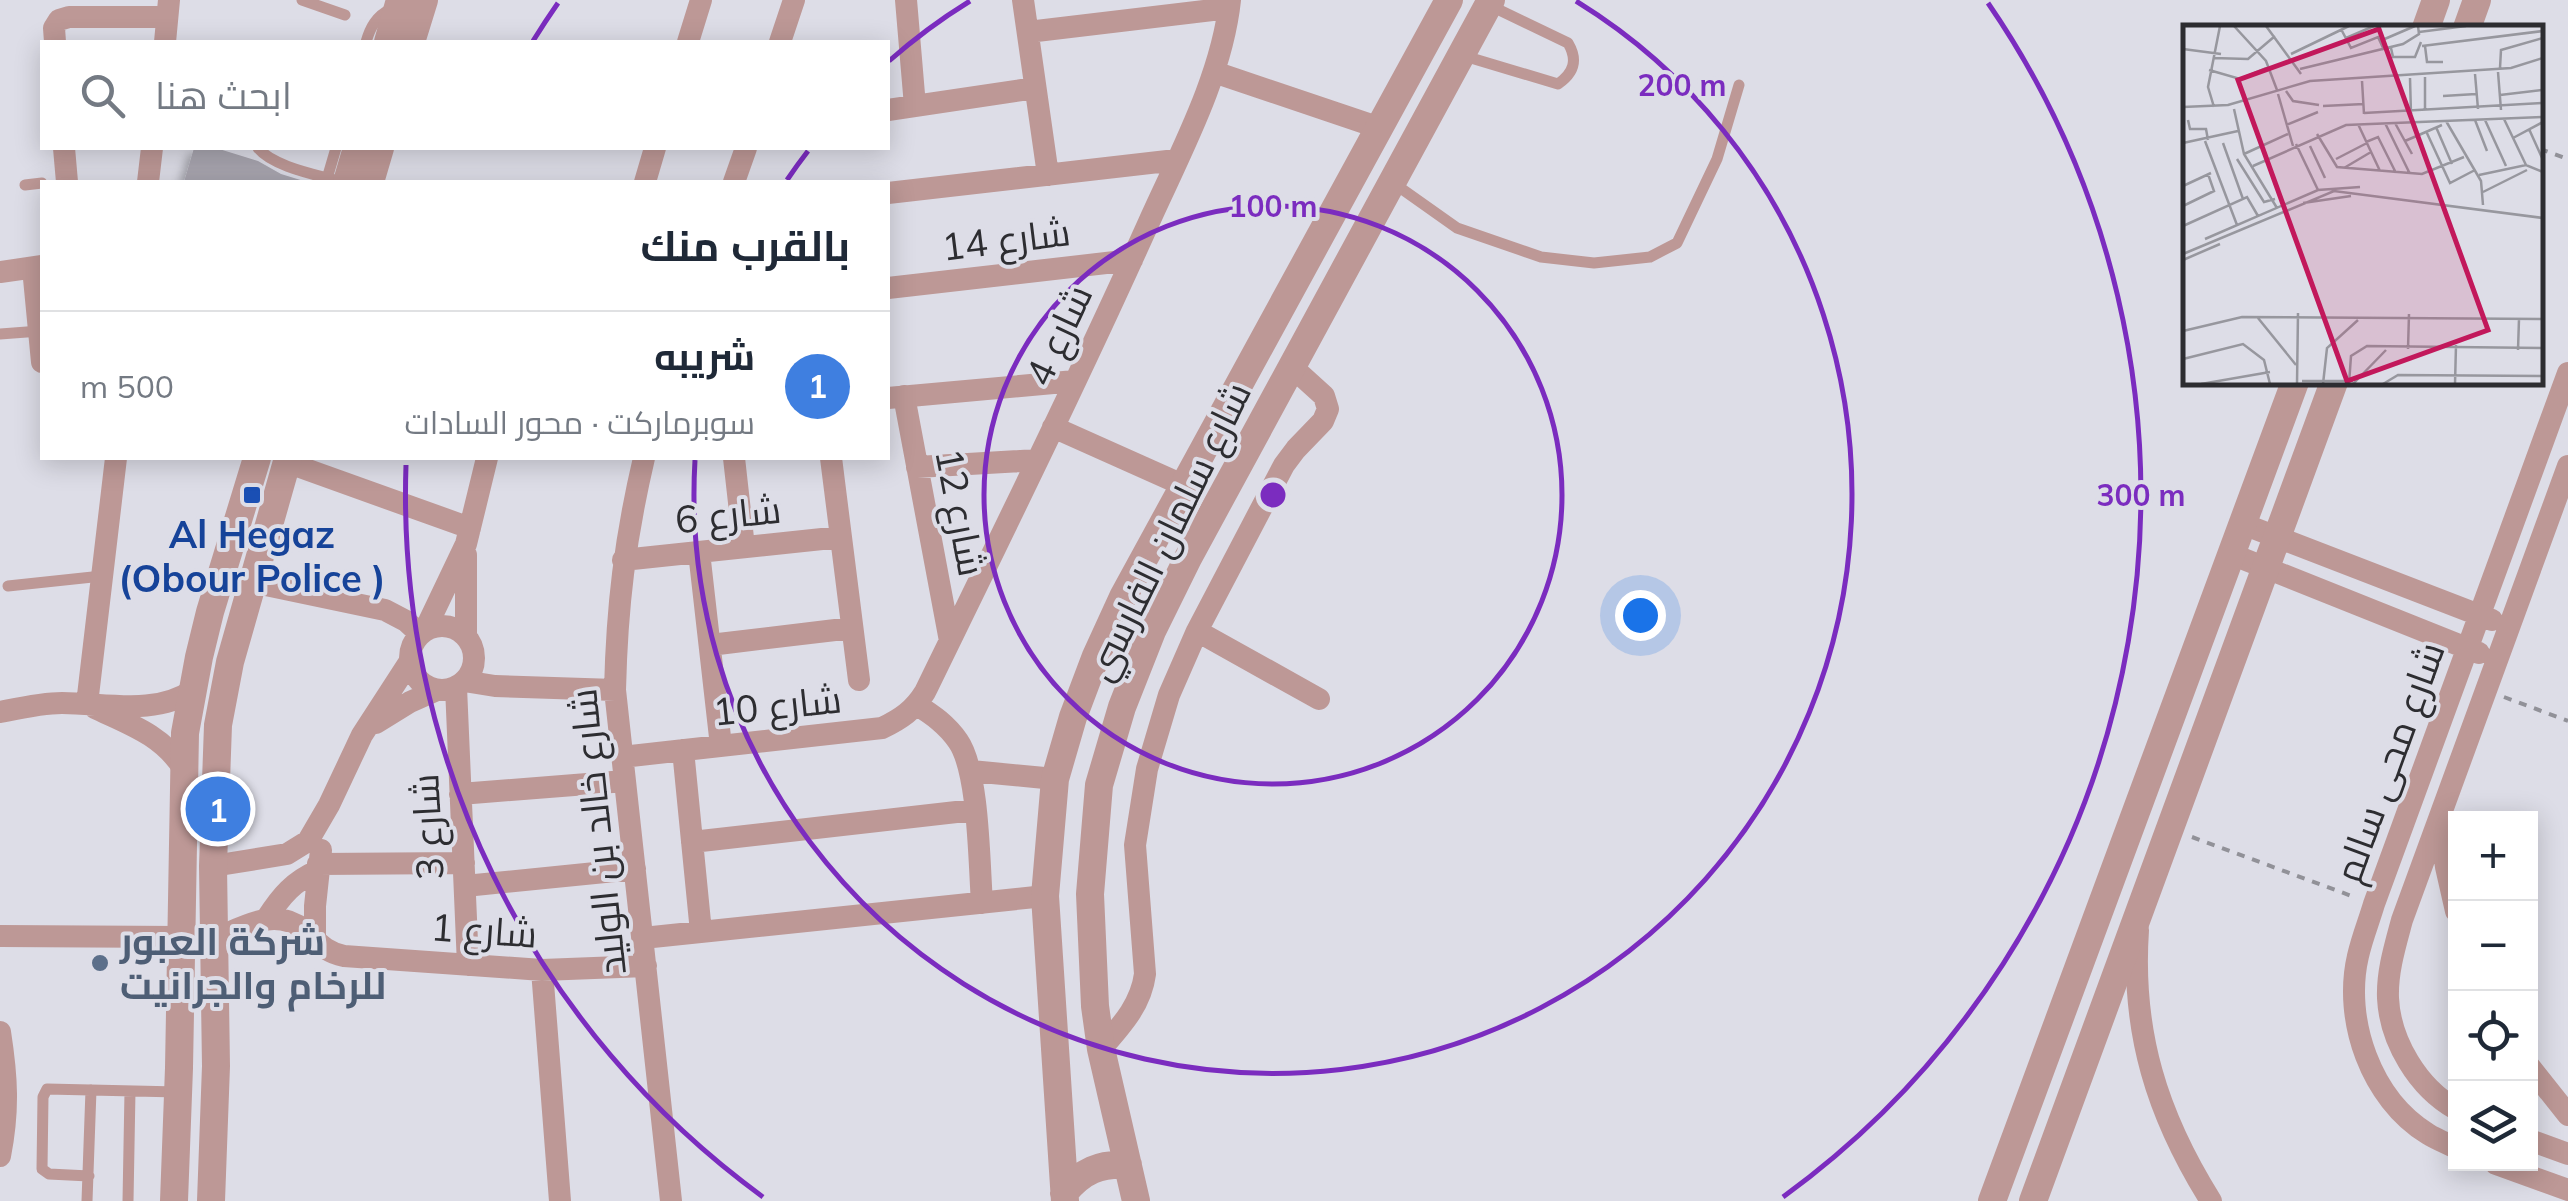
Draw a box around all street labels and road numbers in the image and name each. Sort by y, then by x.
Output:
street label: شارع 14 [939,207,1073,273]
street label: شارع 4 [1014,277,1104,394]
street label: شارع سلمان الفارسي [1075,374,1266,690]
street label: شارع 12 [923,444,997,580]
street label: شارع 6 [673,485,784,545]
street label: شارع محى سالم [2323,635,2458,890]
street label: شارع 10 [710,674,844,738]
street label: شارع خالد بن الوليد [558,686,638,978]
street label: شارع 3 [400,773,456,881]
street label: شارع 1 [429,902,539,960]

